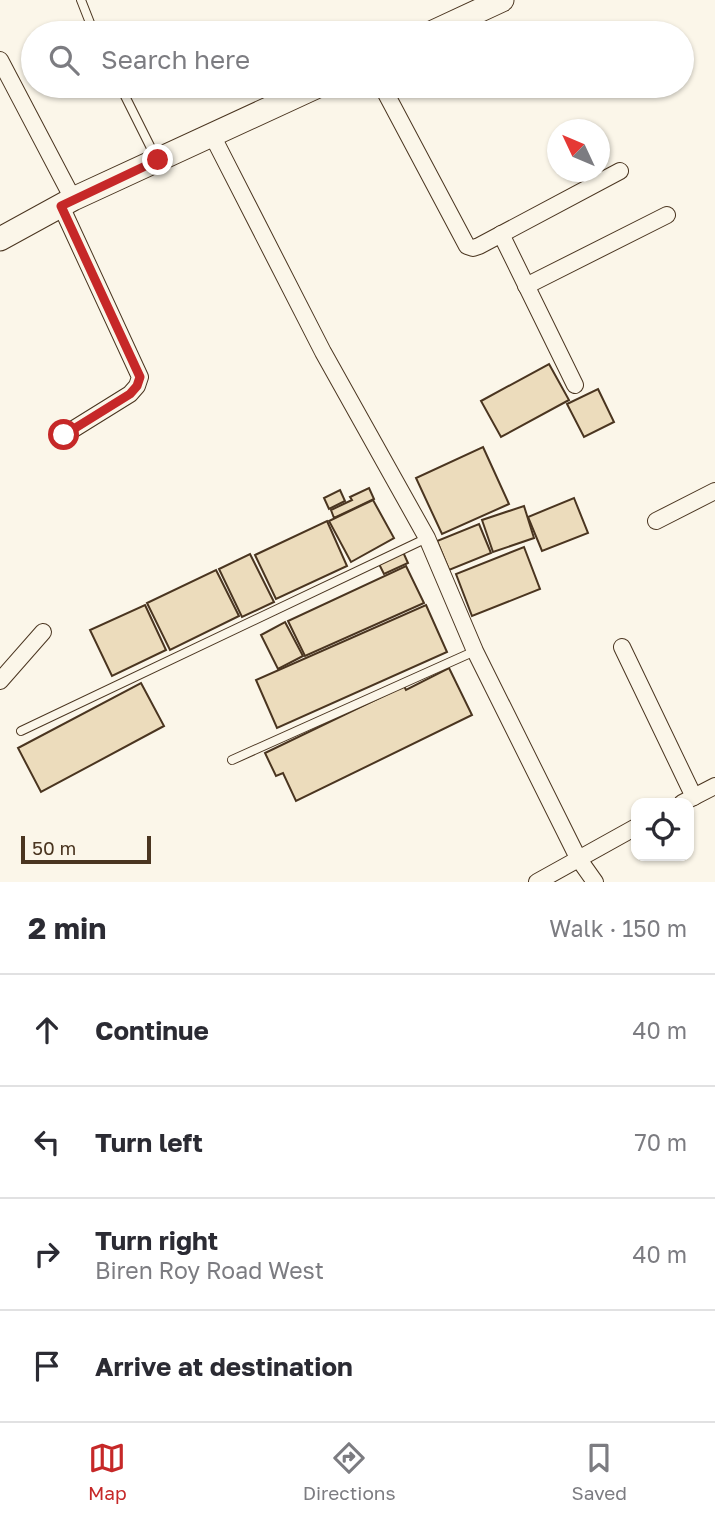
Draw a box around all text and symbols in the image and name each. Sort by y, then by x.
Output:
search box [21,21,694,98]
icon: search [45,41,83,79]
text: Search here [101,44,250,75]
north arrow [547,119,610,182]
route end [142,144,173,175]
route start [48,419,79,450]
map controls [631,798,694,861]
button: locate [631,798,694,861]
scale bar [21,833,150,865]
text: 50 m [32,836,76,859]
text: 2 min [28,910,106,946]
text: Walk · 150 m [549,914,687,942]
icon: ahead [28,1011,66,1049]
text: Continue [95,1015,209,1046]
text: 40 m [633,1016,687,1044]
icon: left [28,1123,66,1161]
text: Turn left [95,1127,203,1158]
text: 70 m [634,1128,687,1156]
text: Turn right [95,1225,218,1256]
icon: right [28,1235,66,1273]
text: 40 m [633,1240,687,1268]
text: Biren Roy Road West [95,1256,324,1284]
icon: arrive [28,1347,66,1385]
text: Arrive at destination [95,1351,353,1382]
tab: Map [88,1439,127,1504]
tab: Directions [303,1439,396,1504]
tab: Saved [572,1439,627,1504]

